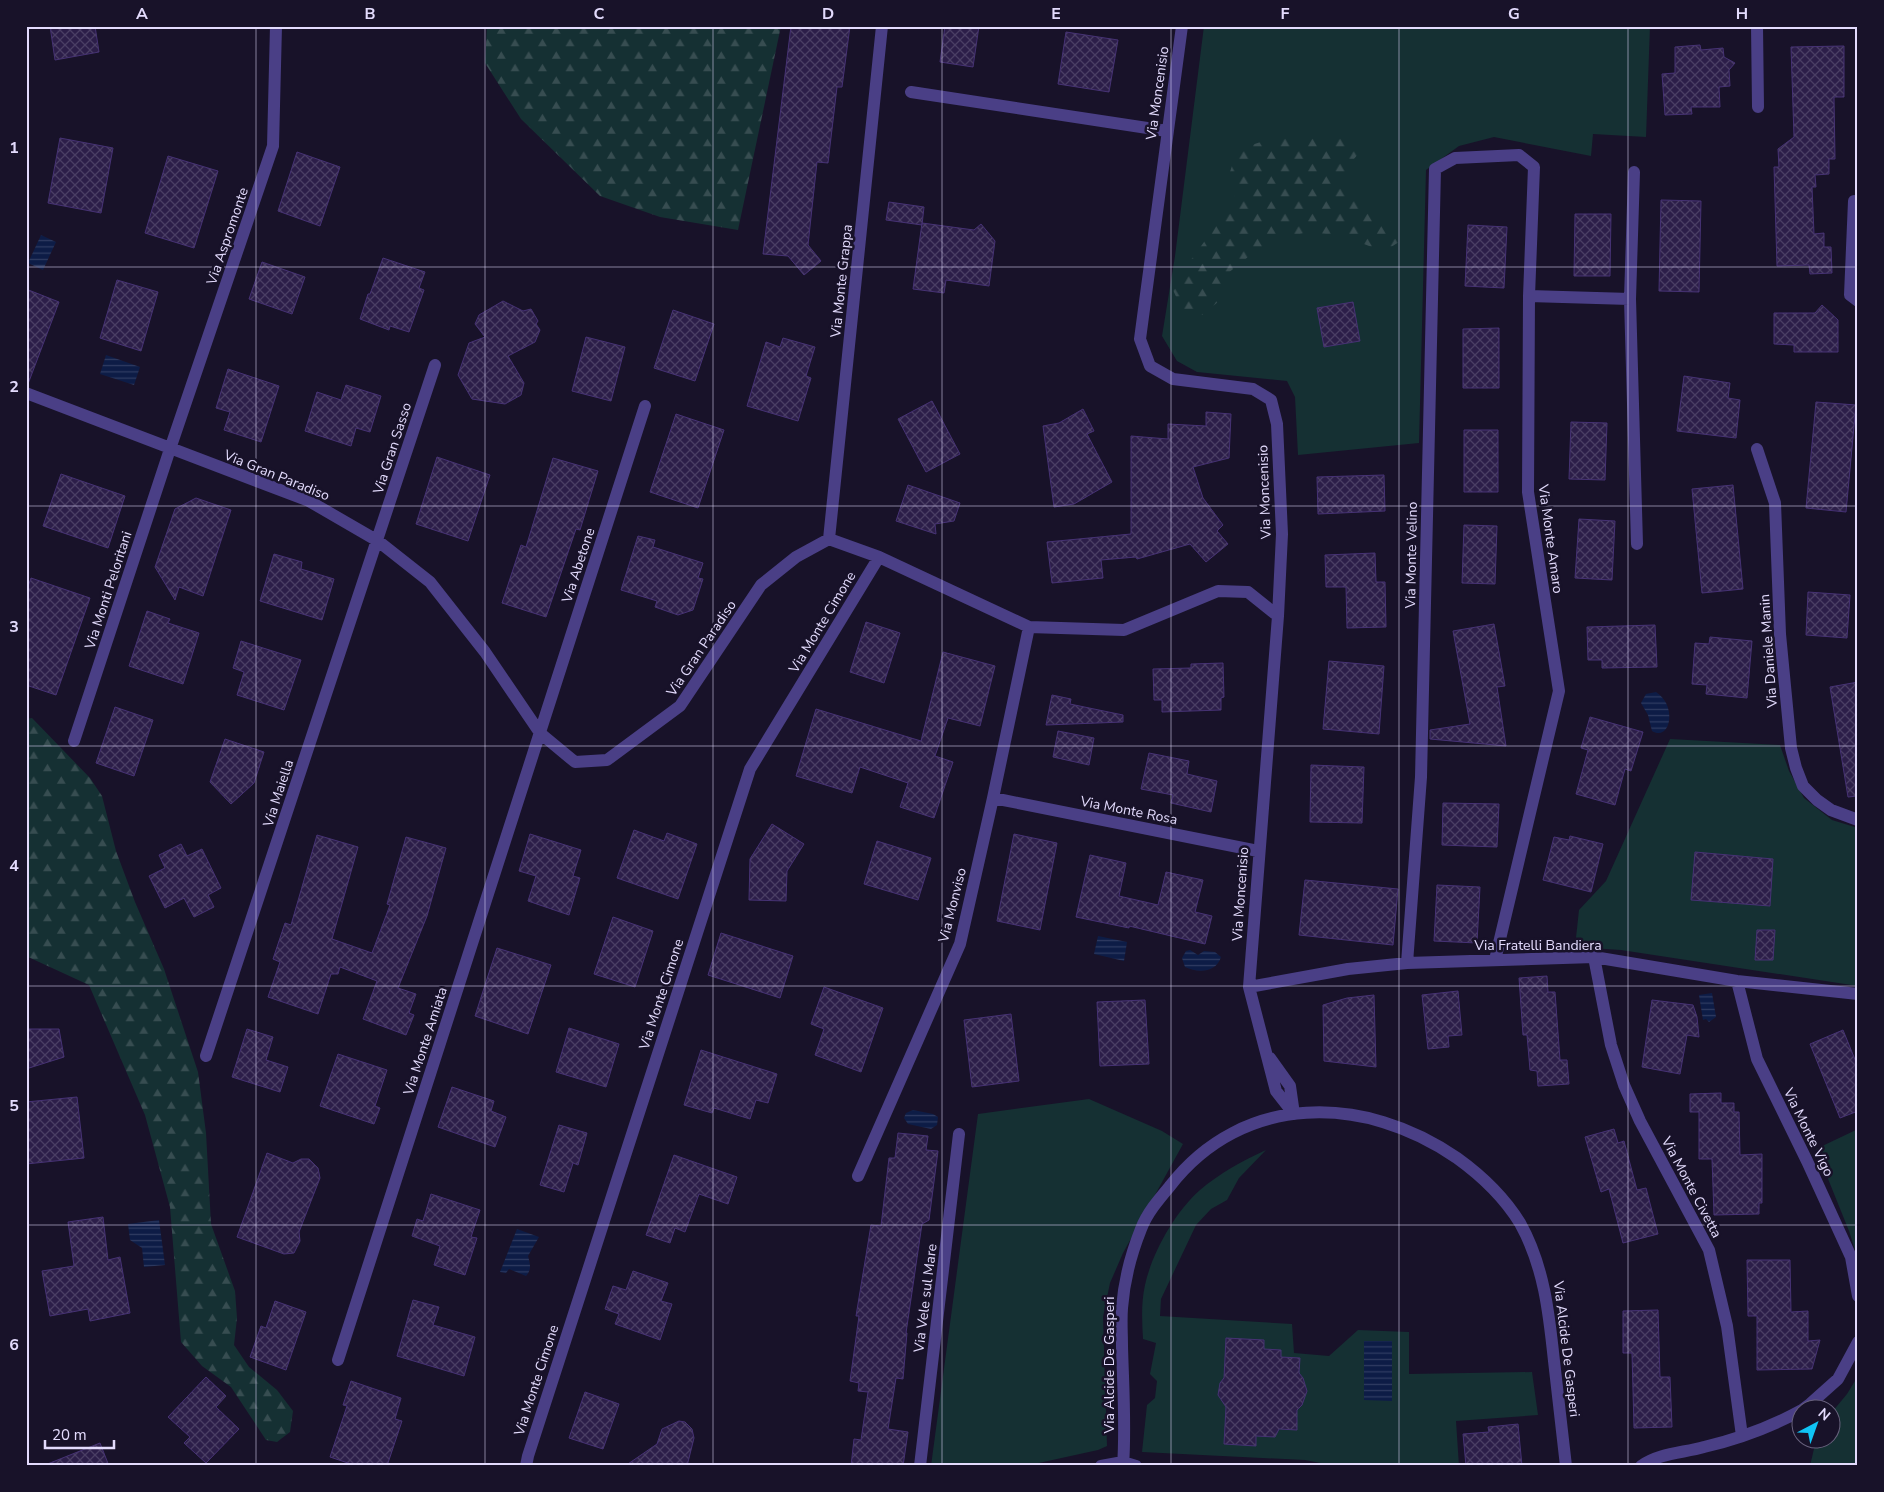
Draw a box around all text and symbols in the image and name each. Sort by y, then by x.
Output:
text: A [136,3,148,25]
text: B [364,3,376,25]
text: C [594,3,605,25]
text: D [822,3,834,25]
text: E [1051,3,1061,25]
text: F [1281,3,1290,25]
text: G [1508,3,1520,25]
text: H [1736,3,1748,25]
street label: Via Moncenisio [1141,45,1173,142]
text: 1 [9,137,19,159]
street label: Via Aspromonte [202,185,253,288]
street label: Via Monte Grappa [826,223,857,340]
text: 2 [9,376,19,398]
street label: Via Gran Sasso [368,400,416,497]
street label: Via Moncenisio [1253,444,1276,540]
street label: Via Gran Paradiso [220,445,333,505]
street label: Via Monte Amaro [1533,482,1568,595]
street label: Via Monte Velino [1401,501,1422,610]
street label: Via Abetone [557,525,600,606]
street label: Via Monti Peloritani [80,529,137,653]
street label: Via Monte Cimone [784,568,860,677]
street label: Via Daniele Manin [1755,593,1782,710]
street label: Via Gran Paradiso [662,596,741,701]
text: 3 [9,616,19,638]
street label: Via Maiella [258,757,298,830]
street label: Via Monte Rosa [1078,792,1179,829]
street label: Via Moncenisio [1228,846,1253,943]
text: 4 [9,855,19,877]
street label: Via Monviso [934,865,971,946]
street label: Via Monte Cimone [634,936,688,1053]
street label: Via Fratelli Bandiera [1473,936,1602,955]
street label: Via Monte Amiata [399,985,452,1099]
street label: Via Monte Vigo [1778,1084,1838,1180]
text: 5 [9,1095,19,1117]
street label: Via Monte Civetta [1656,1133,1726,1241]
street label: Via Vele sul Mare [909,1243,942,1355]
street label: Via Alcide De Gasperi [1549,1279,1584,1418]
street label: Via Alcide De Gasperi [1100,1297,1119,1434]
street label: Via Monte Cimone [509,1322,563,1439]
text: 6 [9,1334,19,1356]
north arrow [1792,1400,1842,1450]
text: N [1814,1404,1834,1425]
scale bar [45,1417,114,1449]
text: 20 m [52,1425,87,1445]

